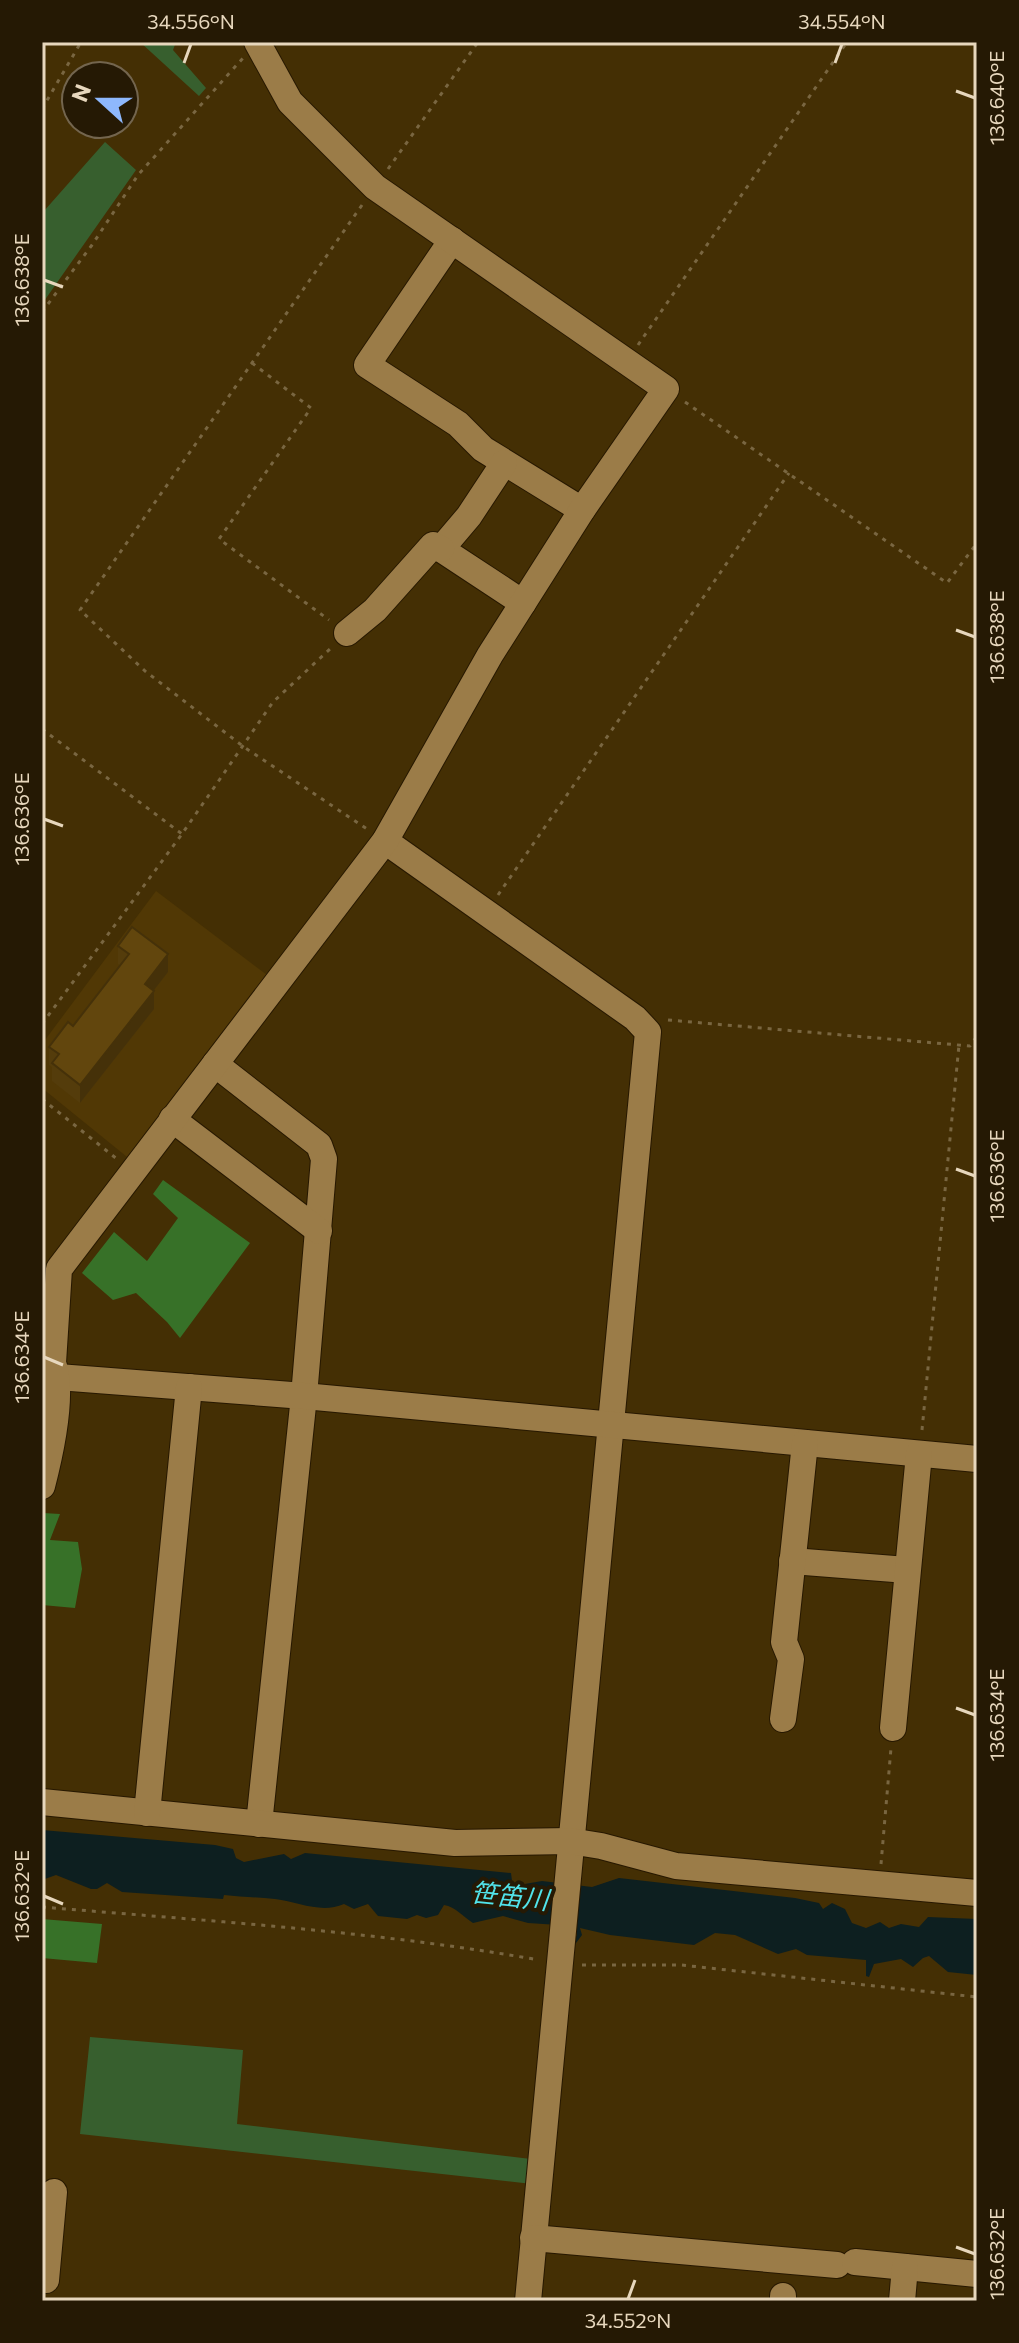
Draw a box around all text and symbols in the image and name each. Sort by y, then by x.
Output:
text: 34.556°N [147,9,235,33]
text: 34.554°N [798,9,886,33]
text: 136.640°E [984,51,1008,145]
north arrow [60,60,140,140]
text: N [65,80,96,105]
text: 136.638°E [9,233,33,327]
text: 136.638°E [984,590,1008,684]
text: 136.636°E [9,772,33,866]
text: 136.636°E [984,1129,1008,1223]
text: 136.634°E [9,1311,33,1403]
text: 136.634°E [984,1669,1008,1761]
text: 136.632°E [9,1850,33,1942]
water label: 笹笛川 [470,1876,553,1915]
text: 136.632°E [984,2208,1008,2300]
text: 34.552°N [585,2308,671,2332]

